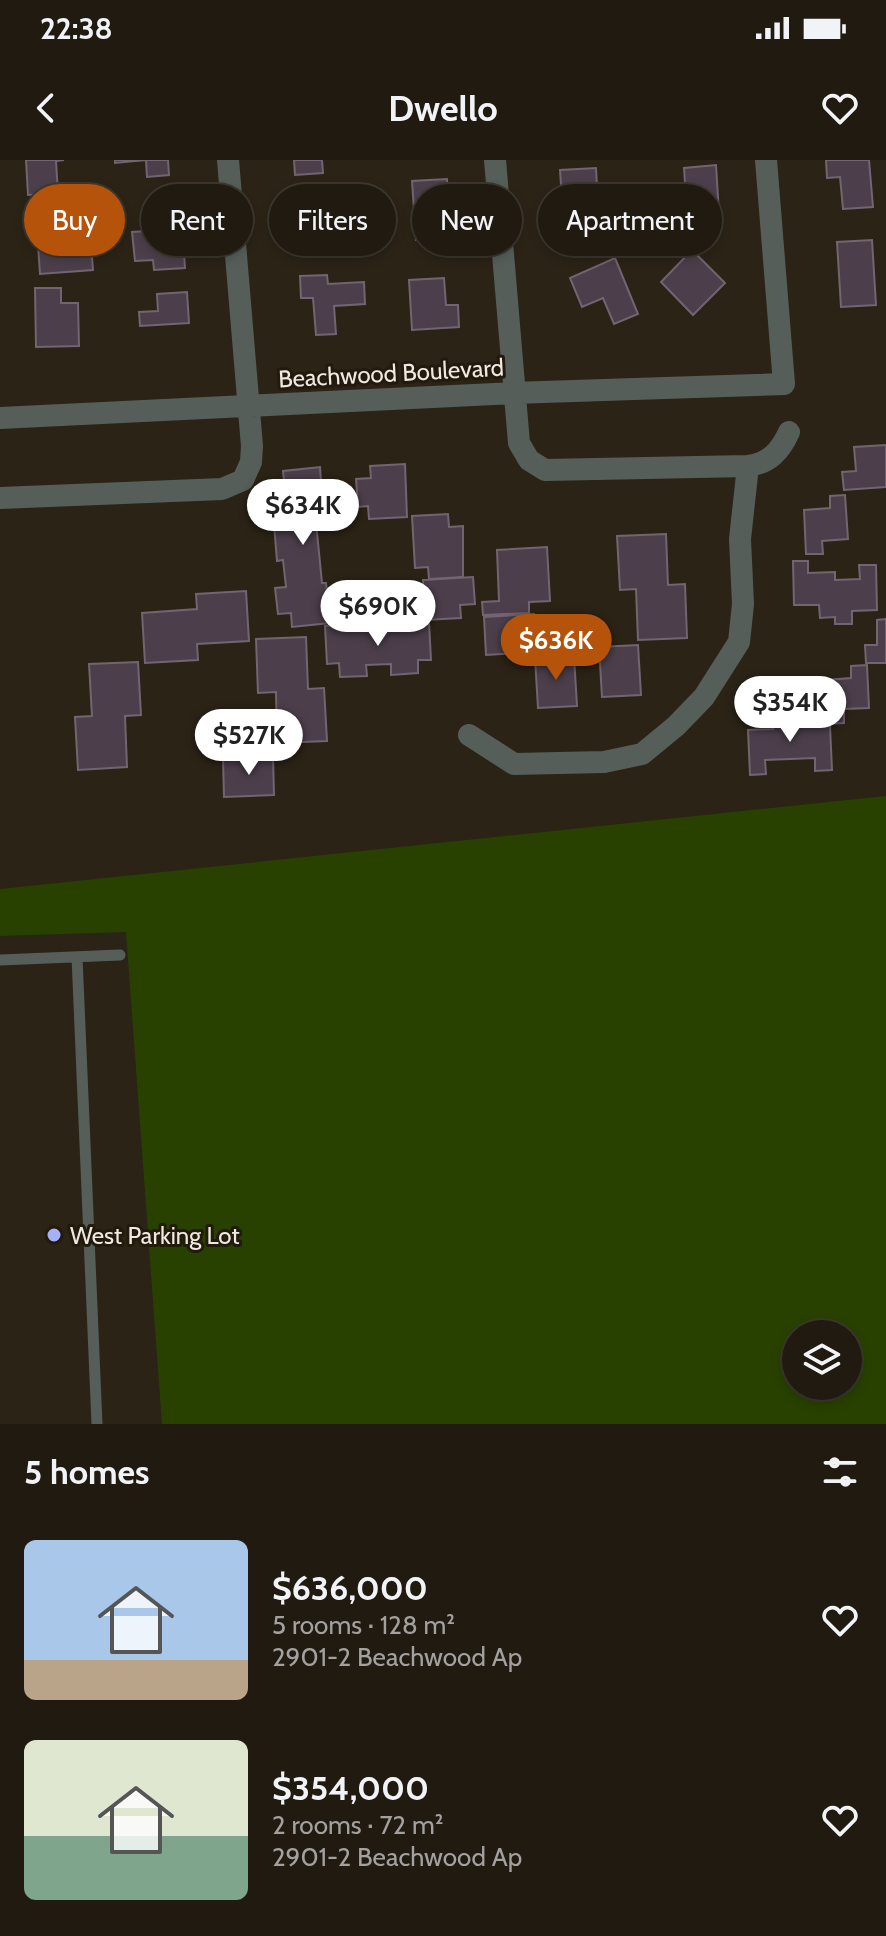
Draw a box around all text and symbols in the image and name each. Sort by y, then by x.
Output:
text: 22:38 [40,10,113,47]
icon: back [24,86,68,130]
text: Dwello [388,86,498,130]
icon: heart [818,86,862,130]
chip: Buy [24,184,125,256]
chip: Rent [141,184,253,256]
chip: Filters [269,184,396,256]
chip: New [412,184,522,256]
chip: Apartment [538,184,722,256]
street label: Beachwood Boulevard [277,353,505,393]
pin: $634K [247,479,359,547]
text: $634K [265,489,341,521]
pin: $690K [322,580,434,648]
text: $690K [339,590,417,622]
pin: $636K [500,614,612,682]
text: $636K [519,624,593,656]
pin: $354K [734,676,846,744]
text: $354K [752,686,828,718]
pin: $527K [193,709,305,777]
text: $527K [213,719,285,751]
place label: West Parking Lot [70,1221,240,1250]
marker: West Parking Lot [45,1226,63,1244]
map controls [782,1320,862,1400]
button: layers [782,1320,862,1400]
icon: filters [818,1450,862,1494]
text: 5 homes [24,1451,149,1493]
text: $636,000 [272,1567,428,1609]
icon: home [88,1572,184,1668]
icon: heart [818,1598,862,1642]
text: 5 rooms · 128 m² [272,1609,455,1641]
text: 2901-2 Beachwood Ap [272,1641,522,1673]
text: $354,000 [272,1767,429,1809]
icon: home [88,1772,184,1868]
icon: heart [818,1798,862,1842]
text: 2 rooms · 72 m² [272,1809,443,1841]
text: 2901-2 Beachwood Ap [272,1841,522,1873]

